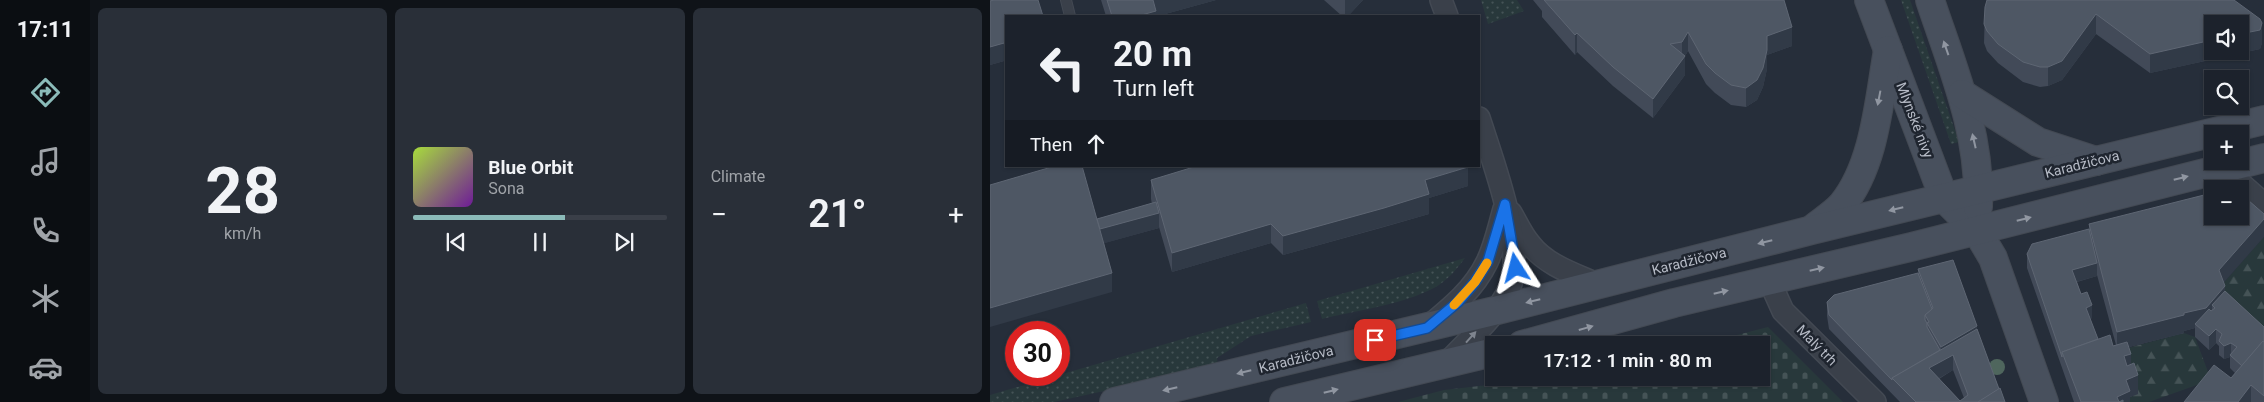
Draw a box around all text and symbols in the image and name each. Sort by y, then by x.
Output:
map controls [2204,15,2249,225]
button: sound [2204,15,2249,60]
text: 17:11 [17,17,73,42]
text: 20 m [1113,34,1192,75]
icon: left [1030,35,1095,100]
one-way arrow [1942,40,1950,55]
button: search [2204,70,2249,115]
icon: directions [28,75,63,110]
text: Turn left [1113,76,1194,101]
street label: Mlynské nivy [1893,80,1937,160]
one-way arrow [1875,91,1883,107]
button: + [2204,125,2249,170]
icon: ahead [1082,130,1110,158]
text: Then [1030,133,1072,156]
one-way arrow [1970,133,1978,149]
icon: music [28,144,63,179]
street label: Karadžičova [2043,147,2121,181]
text: 28 [205,153,280,229]
text: Blue Orbit [488,156,573,179]
text: Climate [711,167,765,186]
one-way arrow [2174,174,2189,182]
text: Sona [488,179,525,198]
button: − [2204,180,2249,225]
text: 21° [808,192,866,236]
text: − [711,198,727,231]
text: + [948,198,964,231]
one-way arrow [1889,205,1904,213]
icon: phone [28,213,63,248]
one-way arrow [2016,214,2031,222]
text: km/h [224,224,261,243]
icon: previous [442,228,470,256]
icon: pause [526,228,554,256]
icon: next [610,228,638,256]
one-way arrow [1757,238,1772,246]
position arrow [1489,241,1541,293]
street label: Karadžičova [1650,244,1728,278]
one-way arrow [1809,265,1824,273]
icon: climate [28,281,63,316]
one-way arrow [1714,288,1729,296]
one-way arrow [1526,297,1541,305]
pin [1354,319,1396,361]
speed limit sign: 30 [1005,321,1070,386]
street label: Malý trh [1794,322,1840,368]
one-way arrow [1578,324,1593,332]
icon: arrive [1361,326,1389,354]
one-way arrow [1465,331,1477,343]
street label: Karadžičova [1257,342,1335,376]
text: 17:12 · 1 min · 80 m [1543,349,1712,372]
icon: car [28,350,63,385]
one-way arrow [1236,368,1251,376]
one-way arrow [1163,385,1178,393]
one-way arrow [1324,387,1339,395]

